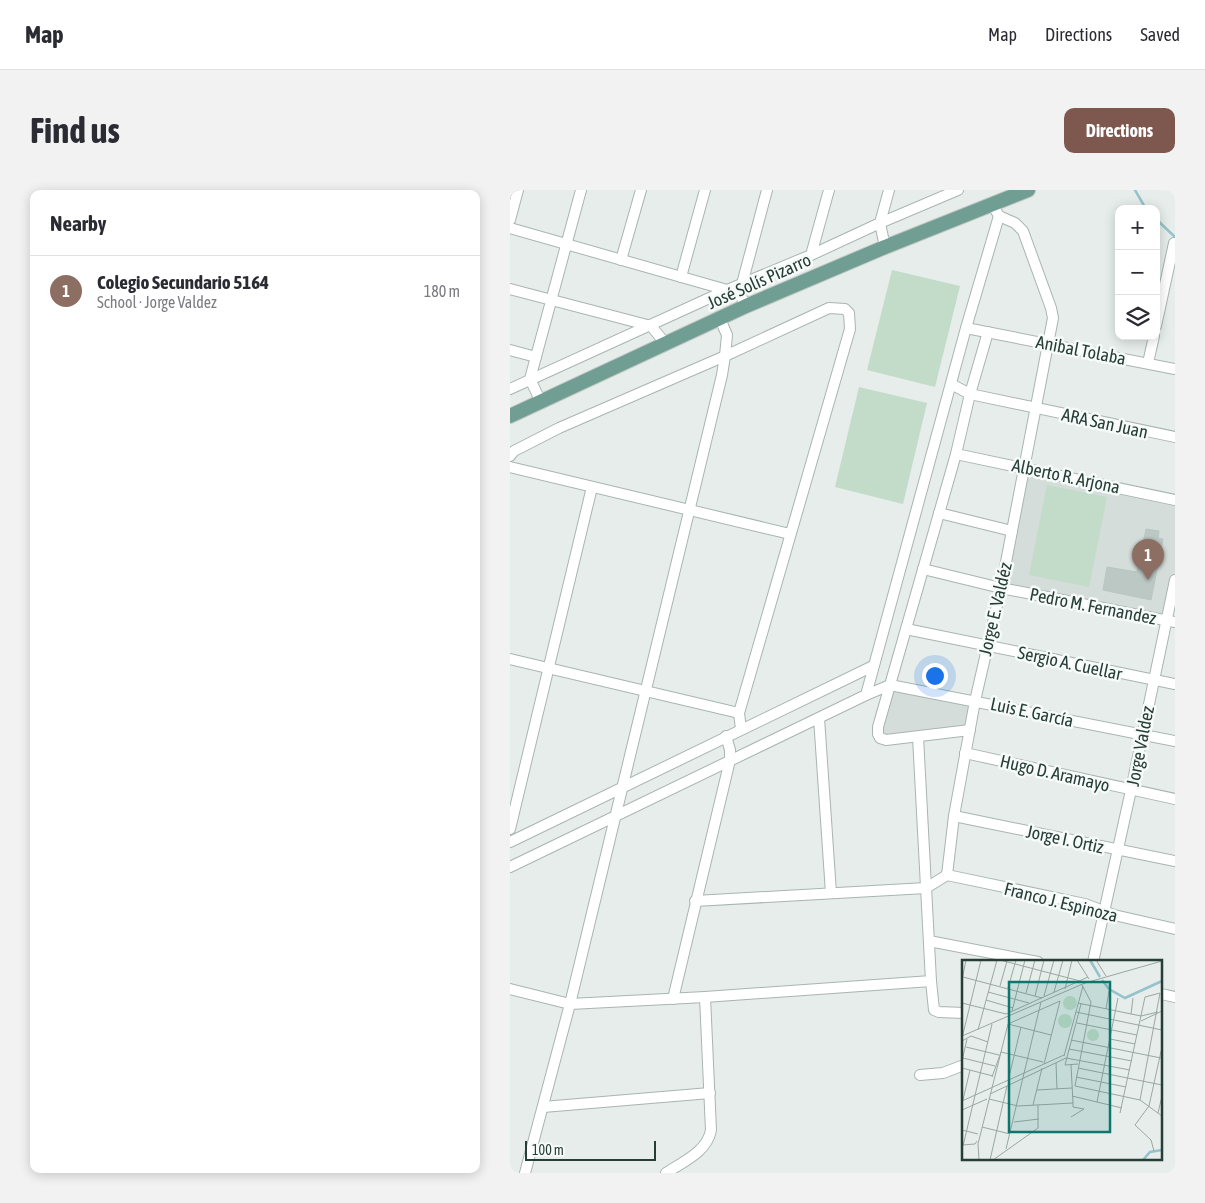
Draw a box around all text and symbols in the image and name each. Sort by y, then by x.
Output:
text: Map [25,21,64,48]
text: Map [988,24,1017,45]
text: Directions [1045,24,1112,45]
text: Saved [1140,24,1180,45]
button: Directions [1064,108,1175,153]
text: Find us [30,110,120,150]
map controls [1115,205,1160,340]
button: + [1115,205,1160,250]
text: Nearby [50,211,106,235]
street label: José Solís Pizarro [704,249,814,313]
button: − [1115,250,1160,295]
text: Colegio Secundario 5164 [97,271,269,293]
text: 1 [62,282,70,300]
text: 180 m [424,282,460,300]
text: School · Jorge Valdez [97,293,217,311]
button: layers [1115,295,1160,340]
street label: Anibal Tolaba [1034,331,1128,369]
street label: ARA San Juan [1060,404,1150,442]
street label: Alberto R. Arjona [1010,454,1122,498]
pin: 1 [1132,539,1164,580]
street label: Jorge E. Valdéz [974,560,1016,658]
street label: Pedro M. Fernandez [1028,583,1159,629]
street label: Sergio A. Cuellar [1016,642,1125,684]
your location [922,663,948,689]
street label: Luis E. García [989,693,1075,731]
street label: Jorge Valdez [1122,704,1158,788]
street label: Hugo D. Aramayo [998,750,1112,796]
street label: Jorge I. Ortiz [1024,821,1106,858]
street label: Franco J. Espinoza [1002,878,1120,926]
inset map [962,960,1162,1160]
scale bar [525,1138,656,1161]
text: 100 m [532,1142,564,1158]

